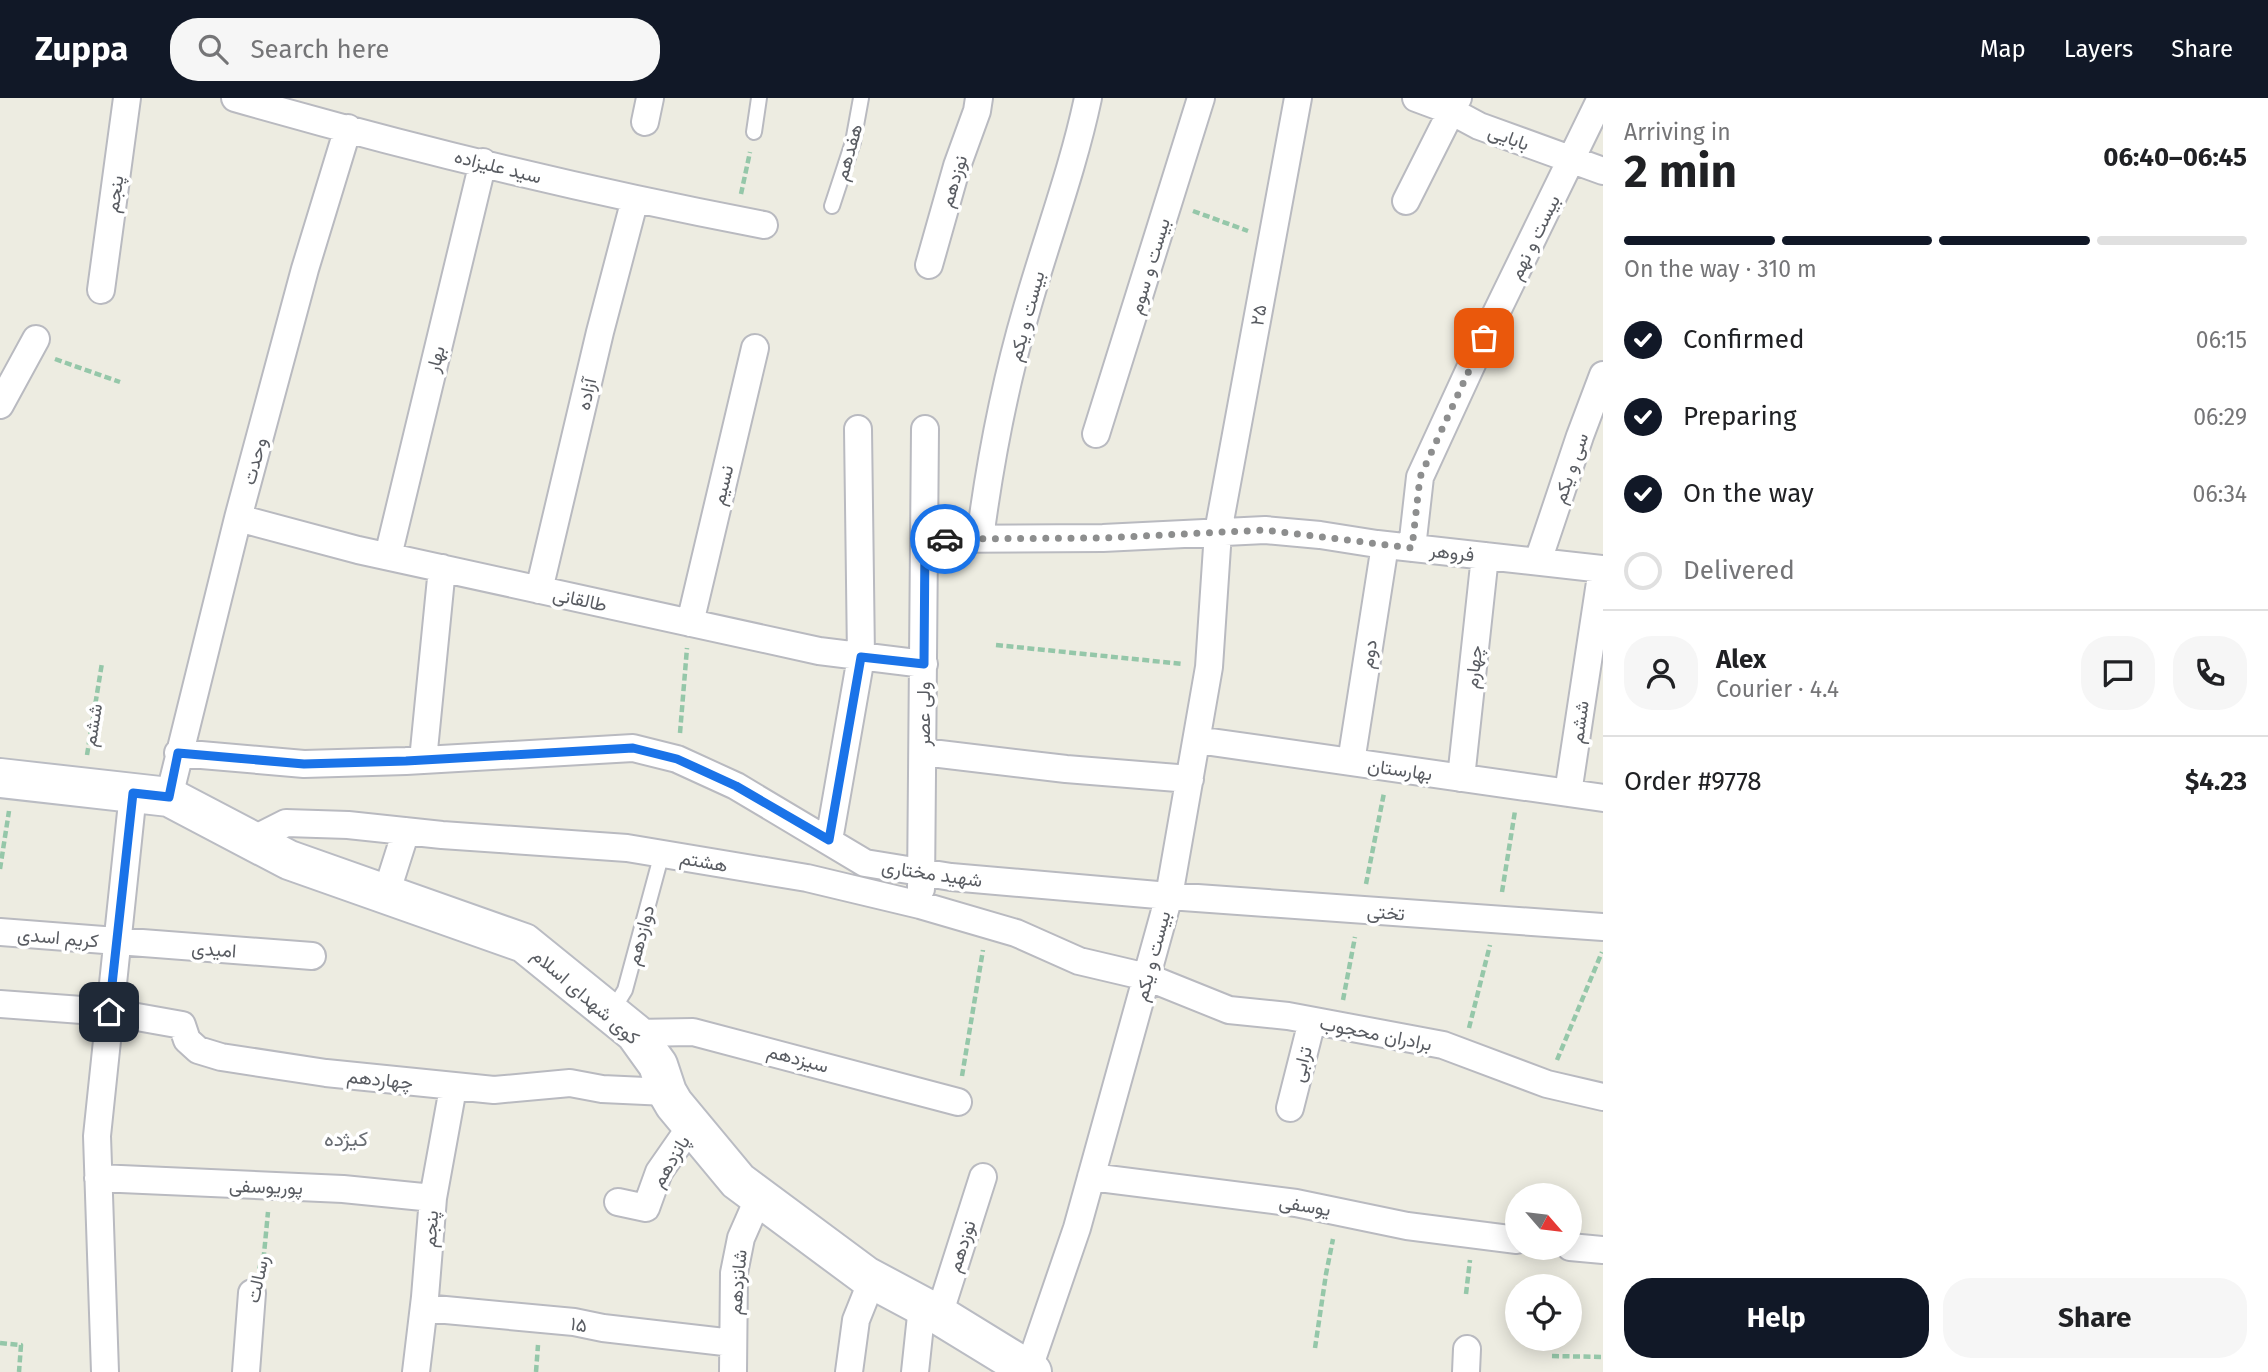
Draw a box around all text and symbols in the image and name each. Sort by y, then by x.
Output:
search box [170,18,660,81]
text: Zuppa [35,29,128,69]
icon: search [194,30,232,68]
text: Search here [250,34,389,65]
text: Map [1980,35,2026,63]
text: Layers [2064,35,2133,63]
text: Share [2171,35,2233,63]
text: Arriving in [1624,118,1731,146]
street label: بابایی [1485,119,1532,155]
street label: هفدهم [829,121,868,183]
text: 06:40–06:45 [2103,142,2247,173]
text: 2 min [1624,144,1737,199]
street label: سید علیزاده [452,145,544,188]
street label: نوزدهم [935,152,973,210]
street label: پنجم [101,174,130,214]
street label: بیست و نهم [1504,191,1566,284]
street label: بیست و سوم [1124,215,1176,317]
text: On the way · 310 m [1624,255,1817,283]
street label: بیست و یکم [1003,269,1051,364]
street label: ۲۵ [1245,303,1272,328]
pin [1454,308,1514,368]
icon: bag [1465,319,1503,357]
icon: check [1624,321,1662,359]
text: Confirmed [1683,324,1804,355]
text: 06:15 [2196,326,2247,354]
street label: بهار [421,343,450,376]
street label: آزاده [572,374,602,412]
icon: check [1624,398,1662,436]
text: Preparing [1683,401,1796,432]
text: 06:29 [2193,403,2247,431]
street label: سی و یکم [1548,430,1594,507]
street label: وحدت [237,435,272,487]
street label: نسیم [706,463,740,508]
icon: check [1624,475,1662,513]
text: On the way [1683,478,1814,509]
text: 06:34 [2193,480,2247,508]
courier [910,504,980,574]
icon: car [926,520,964,558]
street label: فروهر [1428,539,1475,566]
text: Delivered [1683,555,1795,586]
street label: طالقانی [551,583,609,616]
button: person [1624,636,1698,710]
button: chat [2081,636,2155,710]
button: phone [2173,636,2247,710]
street label: دوم [1355,638,1383,670]
street label: چهارم [1460,644,1489,690]
text: Alex [1716,644,1766,675]
text: Courier · 4.4 [1716,675,1839,703]
street label: ولی عصر [912,682,935,747]
street label: ششم [1565,699,1595,745]
street label: ششم [78,702,108,748]
street label: بهارستان [1366,754,1434,785]
text: Order #9778 [1624,766,1762,797]
text: $4.23 [2185,766,2247,797]
street label: هشتم [678,846,730,878]
street label: شهید مختاری [880,855,984,892]
street label: تختی [1366,900,1406,925]
street label: دوازدهم [621,903,660,968]
street label: بیست و یکم [1129,909,1177,1004]
street label: کریم اسدی [16,922,100,954]
street label: امیدی [191,936,237,963]
street label: کوی شهدای اسلام [527,943,644,1050]
pin [79,982,139,1042]
icon: home [90,993,128,1031]
street label: برادران محجوب [1318,1011,1434,1056]
street label: سیزدهم [764,1039,831,1079]
street label: ترابی [1286,1044,1317,1084]
street label: چهاردهم [345,1065,414,1096]
district label: کیژده [324,1126,368,1152]
street label: پانزدهم [646,1131,697,1192]
street label: پوریوسفی [229,1174,303,1201]
north arrow [1505,1183,1582,1260]
map controls [1505,1183,1582,1351]
street label: یوسفی [1277,1190,1333,1221]
street label: پنجم [418,1210,445,1249]
street label: نوزدهم [942,1217,982,1275]
street label: شانزدهم [723,1248,753,1316]
street label: رسالت [241,1253,274,1305]
button: locate [1505,1274,1582,1351]
button: Help [1624,1278,1929,1358]
button: Share [1943,1278,2247,1358]
street label: ۱۵ [569,1312,589,1337]

